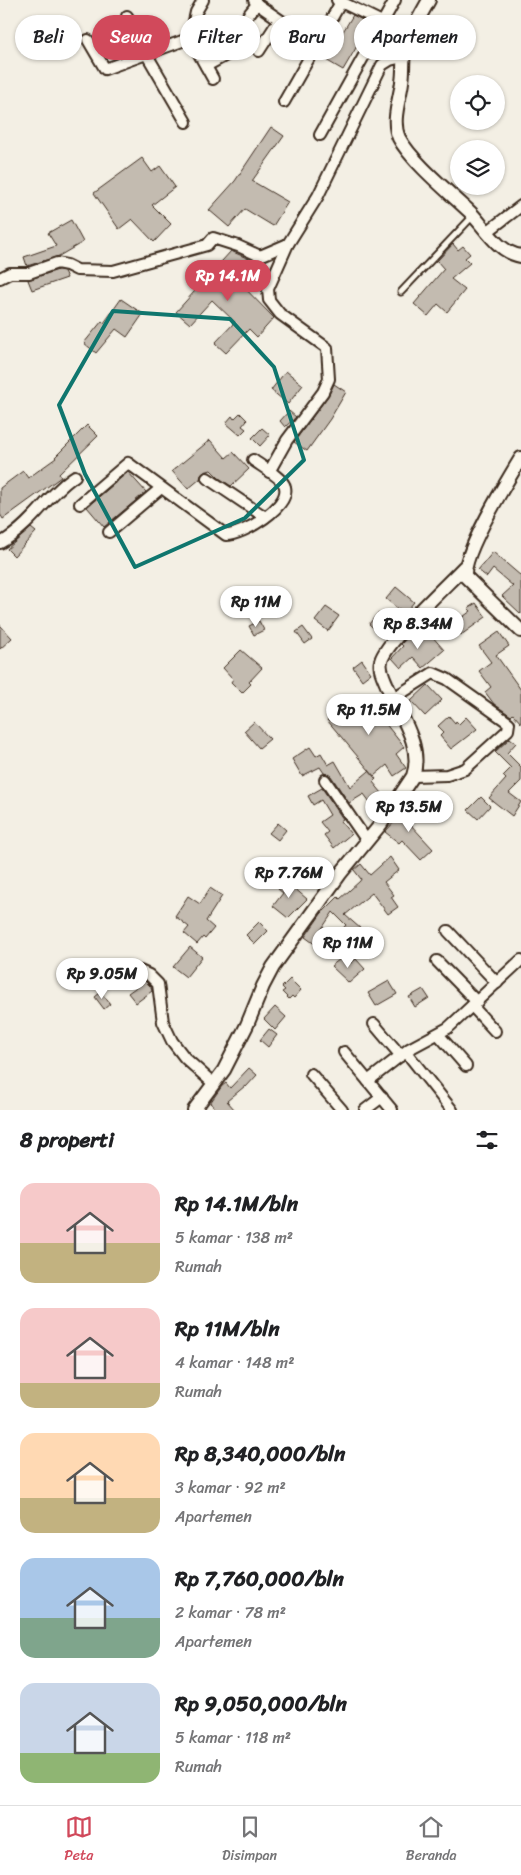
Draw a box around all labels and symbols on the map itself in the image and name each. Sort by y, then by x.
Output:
pin: Rp 14.1M [176,260,280,302]
pin: Rp 11M [215,586,297,628]
pin: Rp 8.34M [366,608,470,650]
pin: Rp 11.5M [317,694,421,736]
pin: Rp 13.5M [357,790,461,833]
pin: Rp 7.76M [237,856,341,899]
pin: Rp 11M [307,926,389,969]
pin: Rp 9.05M [50,958,154,1000]

